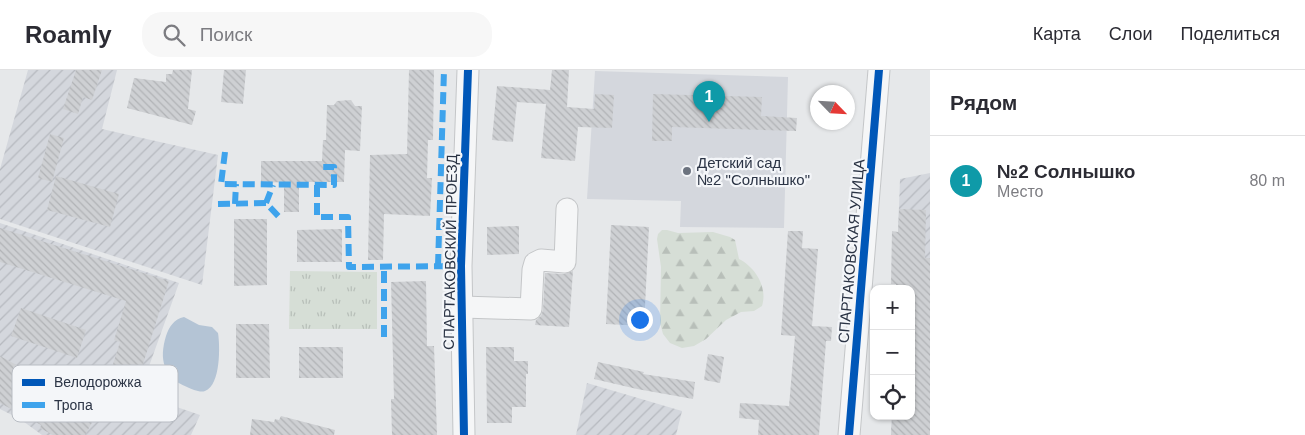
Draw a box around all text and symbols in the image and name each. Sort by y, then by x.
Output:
search box [142,12,492,57]
text: Roamly [25,21,112,48]
icon: search [160,21,188,49]
text: Поиск [200,24,252,45]
text: Карта [1033,24,1081,44]
text: Слои [1109,24,1153,44]
text: Поделиться [1181,24,1280,44]
pin: 1 [693,81,725,122]
north arrow [810,85,855,130]
text: Рядом [950,91,1017,114]
street label: СПАРТАКОВСКИЙ ПРОЕЗД [440,154,460,350]
place label: Детский сад №2 "Солнышко" [697,154,810,188]
street label: СПАРТАКОВСКАЯ УЛИЦА [834,158,868,344]
text: №2 Солнышко [997,161,1135,182]
marker: Детский сад №2 "Солнышко" [681,165,693,177]
text: 1 [962,172,970,189]
text: 80 m [1249,172,1285,189]
text: Место [997,183,1043,200]
map controls [870,285,915,420]
button: + [870,285,915,330]
your location [627,307,653,333]
button: − [870,330,915,375]
legend [12,365,178,422]
text: Велодорожка [54,374,142,390]
button: locate [870,375,915,420]
text: Тропа [54,397,93,413]

